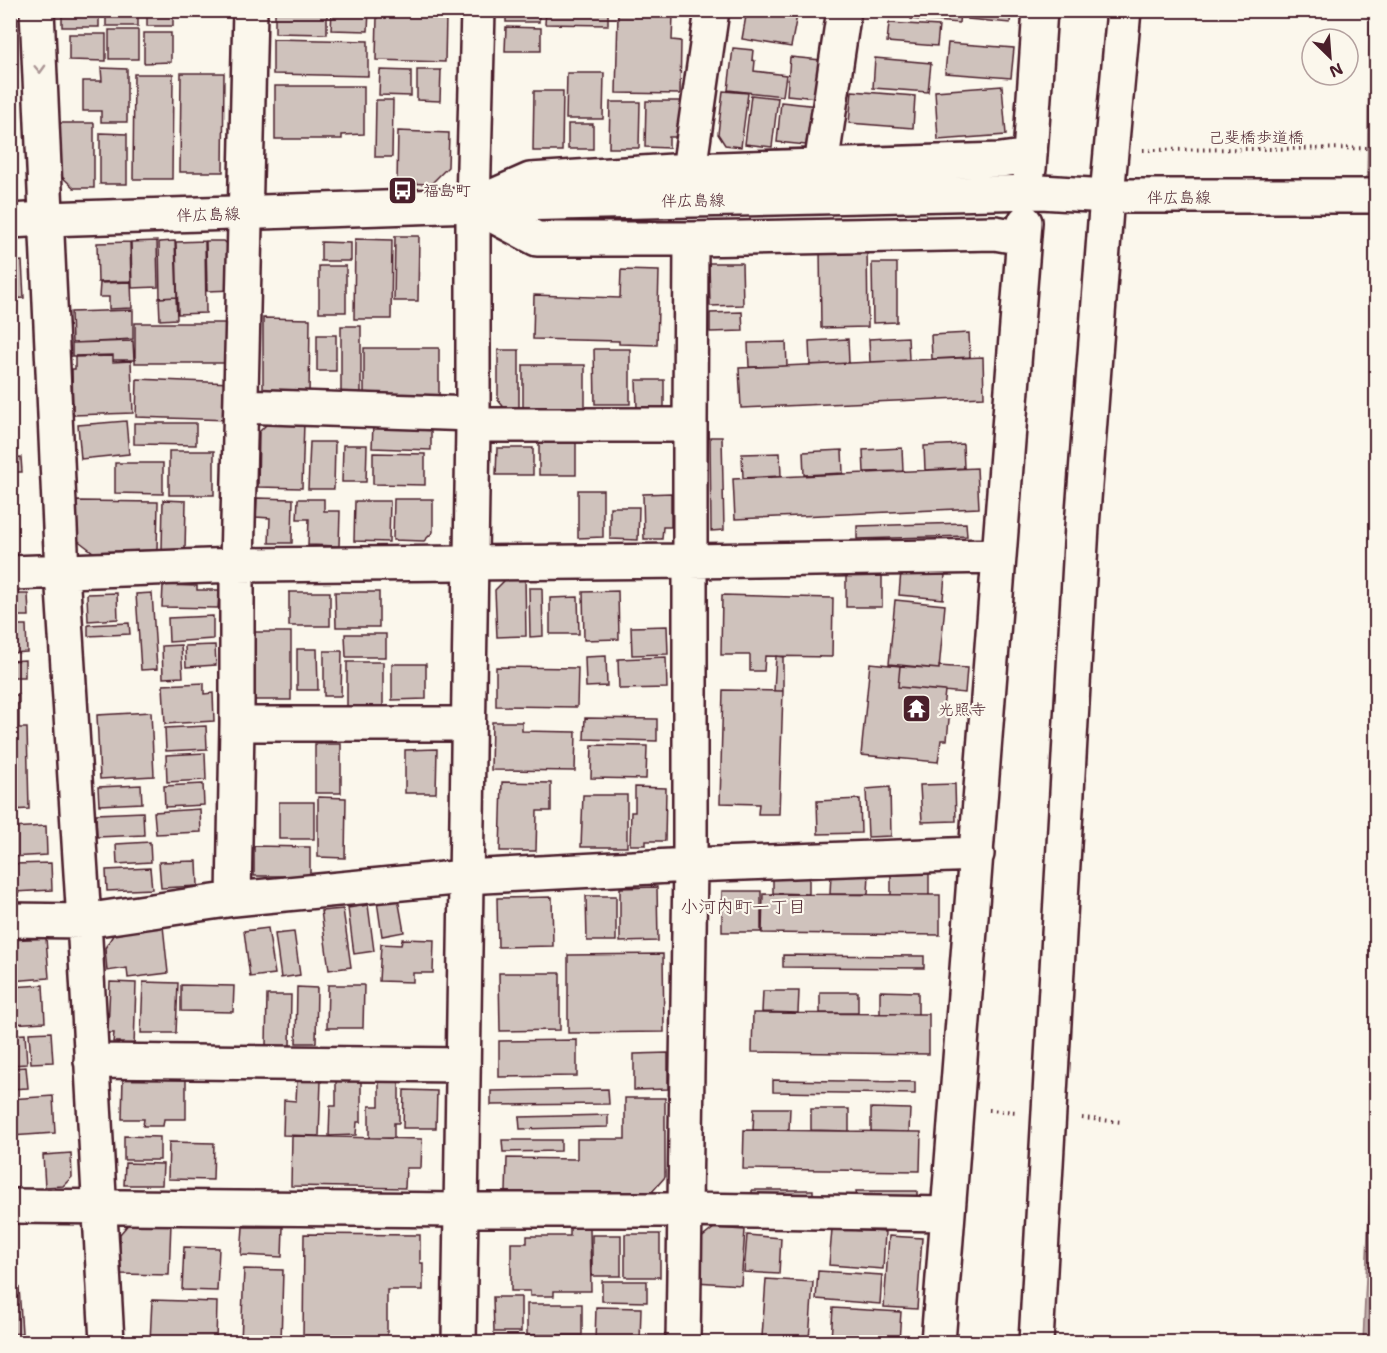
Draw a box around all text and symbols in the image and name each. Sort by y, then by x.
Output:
north arrow [1300,27,1360,87]
text: N [1326,58,1346,82]
one-way arrow [33,64,46,73]
street label: 己斐橋歩道橋 [1208,127,1304,148]
bus stop icon: 福島町 [386,174,418,206]
place label: 福島町 [423,180,471,201]
street label: 伴広島線 [1147,187,1211,208]
street label: 伴広島線 [661,189,725,212]
street label: 伴広島線 [176,203,240,226]
temple icon: 光照寺 [901,693,933,725]
place label: 光照寺 [938,699,986,720]
district label: 小河内町一丁目 [680,895,806,919]

